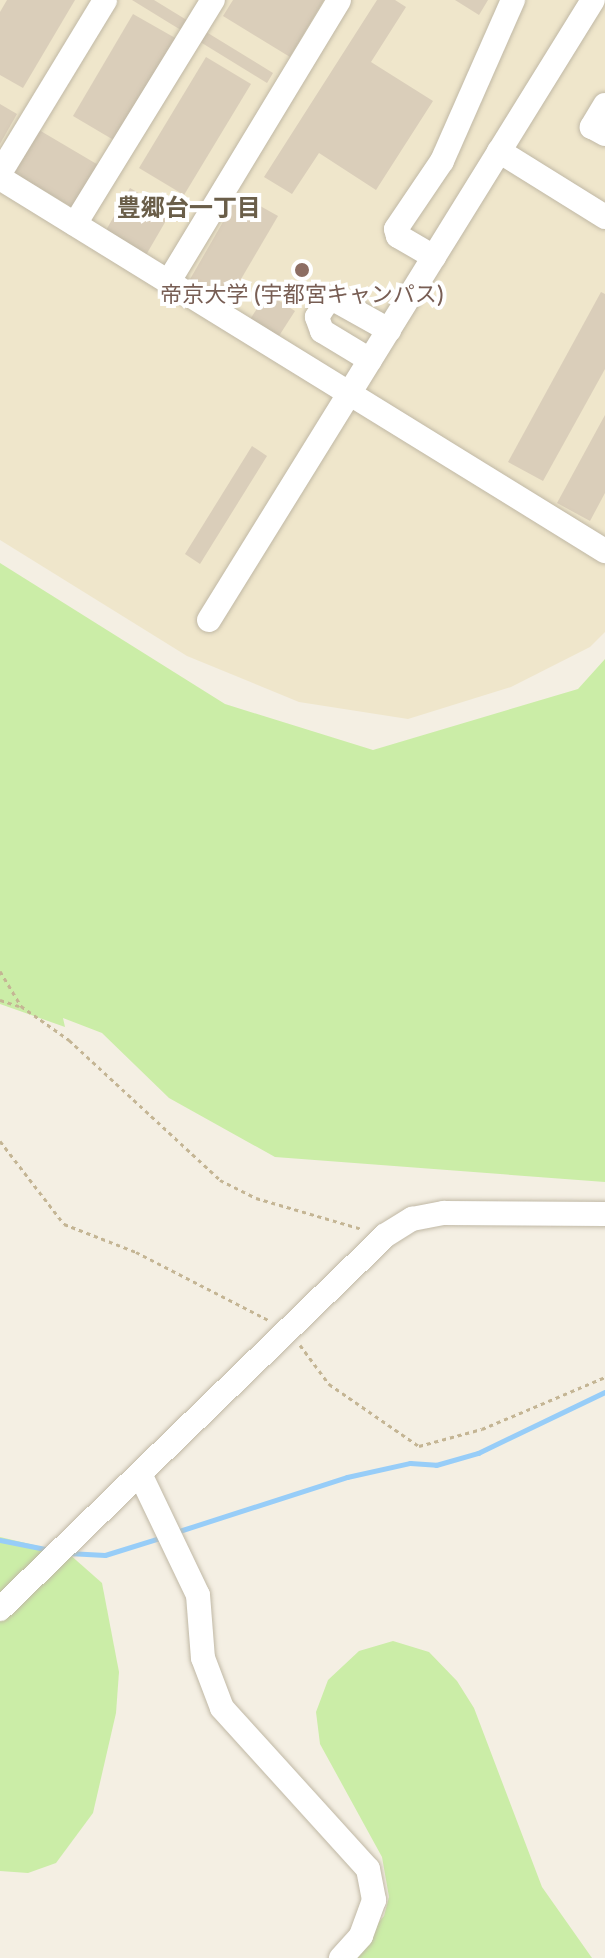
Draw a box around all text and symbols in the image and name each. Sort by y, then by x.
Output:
district label: 豊郷台一丁目 [117,195,261,223]
marker: 帝京大学 (宇都宮キャンパス) [293,261,311,279]
place label: 帝京大学 (宇都宮キャンパス) [160,283,444,309]

